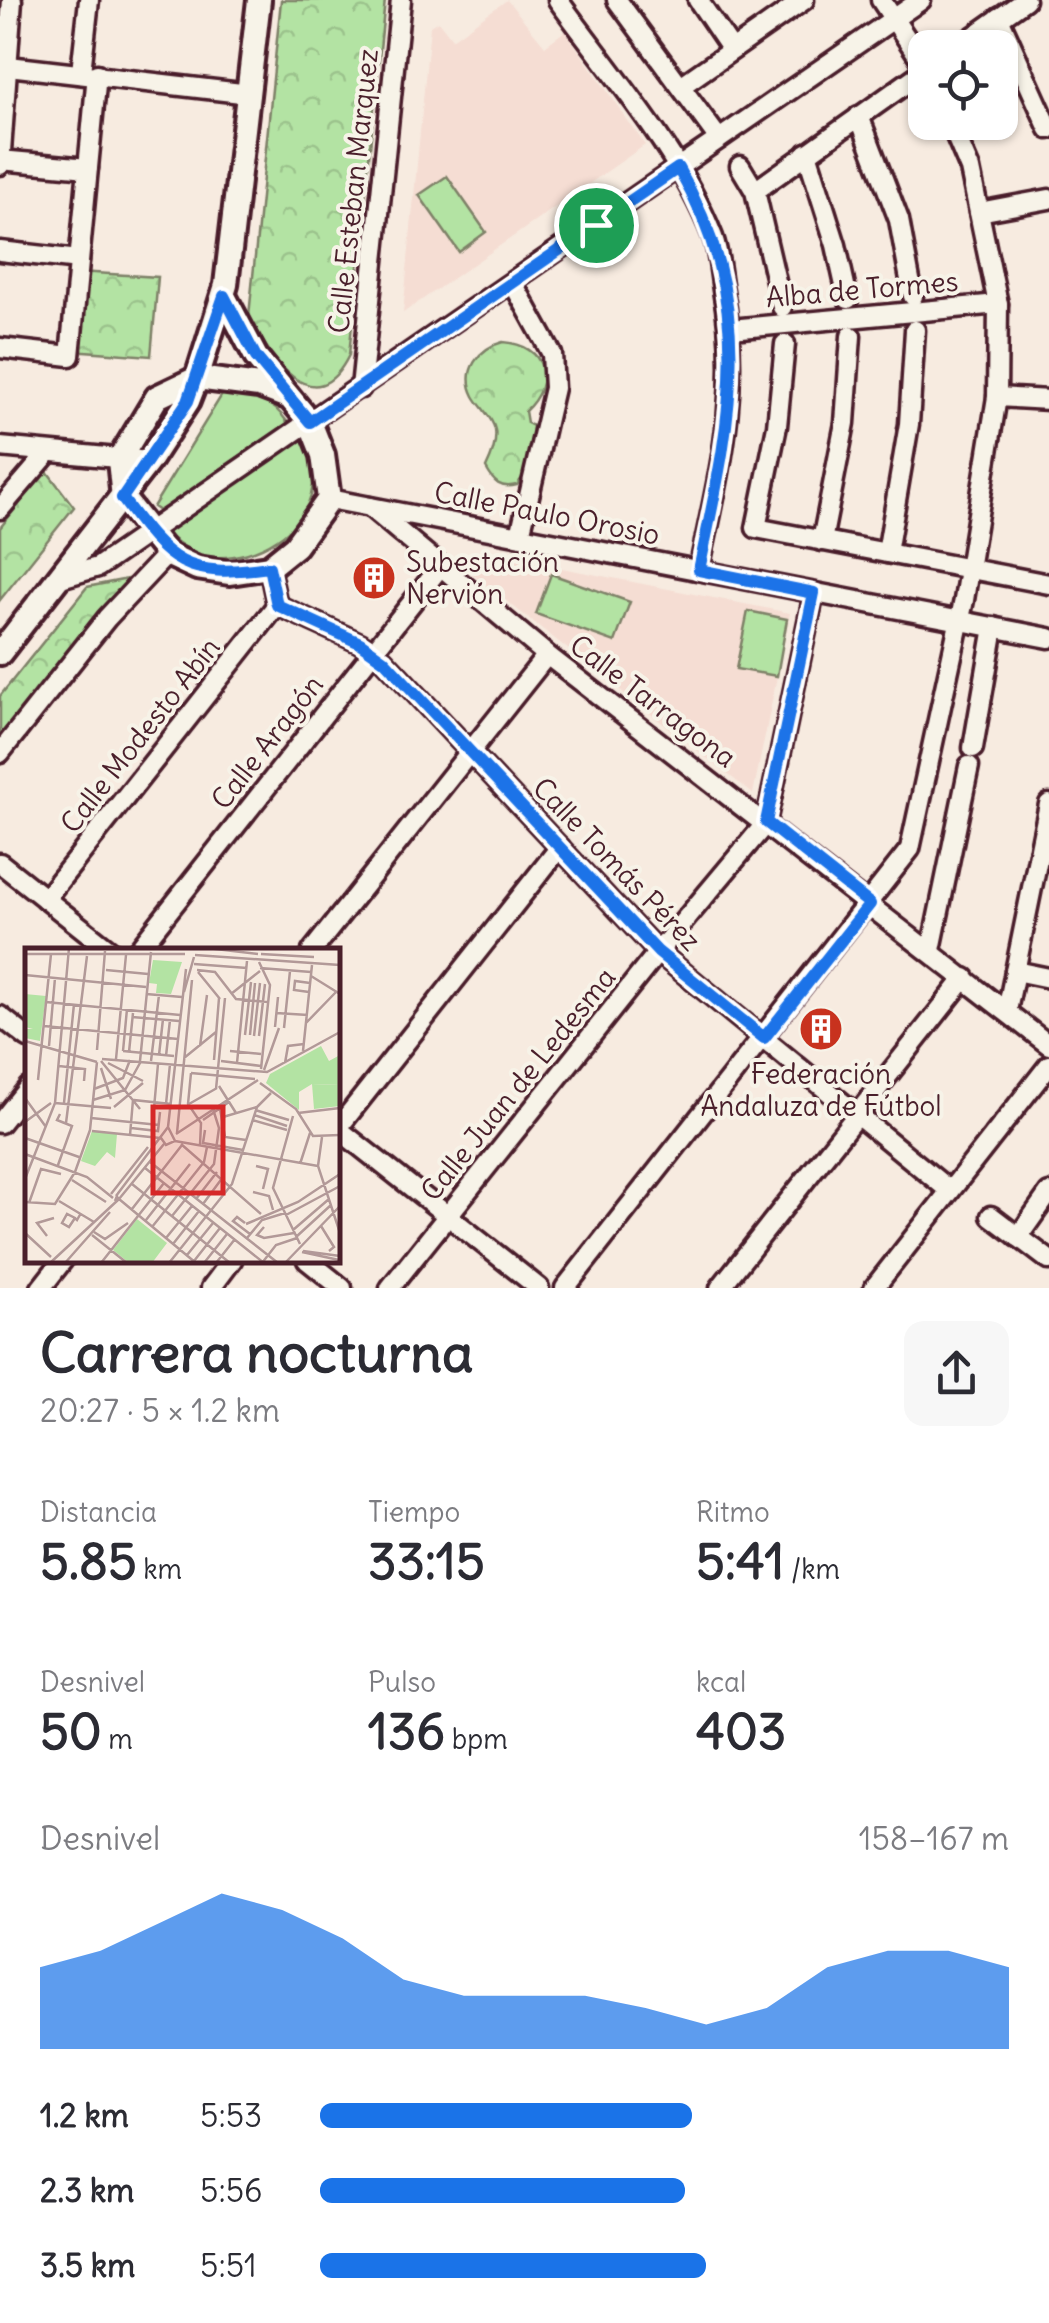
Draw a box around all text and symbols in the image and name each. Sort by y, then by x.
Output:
map controls [908,30,1018,140]
button: locate [908,30,1018,140]
street label: Calle Esteban Marquez [320,47,386,335]
pin [554,183,639,268]
icon: arrive [569,198,624,253]
street label: Alba de Tormes [764,263,960,315]
street label: Calle Paulo Orosio [431,473,663,553]
place label: Subestación Nervión [406,544,559,612]
building icon: Subestación Nervión [351,555,397,601]
street label: Calle Tarragona [563,627,743,775]
street label: Calle Modesto Abín [52,630,228,840]
street label: Calle Aragón [203,667,331,817]
street label: Calle Tomás Pérez [525,770,709,958]
inset map [25,948,340,1263]
street label: Calle Juan de Ledesma [413,960,623,1208]
building icon: Federación Andaluza de Fútbol [798,1006,844,1052]
place label: Federación Andaluza de Fútbol [700,1056,942,1124]
text: Carrera nocturna [40,1318,473,1387]
button: share [904,1321,1009,1426]
text: 20:27 · 5 × 1.2 km [40,1390,280,1431]
text: Distancia [40,1494,157,1530]
text: Tiempo [368,1494,460,1530]
text: Ritmo [696,1494,770,1530]
text: 5.85 [40,1530,137,1593]
text: 33:15 [368,1530,485,1593]
text: 5:41 [696,1530,784,1593]
text: km [137,1551,182,1587]
text: /km [784,1551,840,1587]
text: Desnivel [40,1664,145,1700]
text: Pulso [368,1664,436,1700]
text: kcal [696,1664,746,1700]
text: 50 [40,1700,102,1763]
text: 136 [368,1700,445,1763]
text: 403 [696,1700,786,1763]
text: m [102,1721,133,1757]
text: bpm [445,1721,508,1757]
text: Desnivel [40,1818,160,1859]
text: 158–167 m [859,1818,1009,1859]
text: 1.2 km [40,2095,129,2136]
text: 5:53 [200,2095,262,2136]
text: 2.3 km [40,2170,134,2211]
text: 5:56 [200,2170,263,2211]
text: 3.5 km [40,2245,135,2286]
text: 5:51 [200,2245,257,2286]

